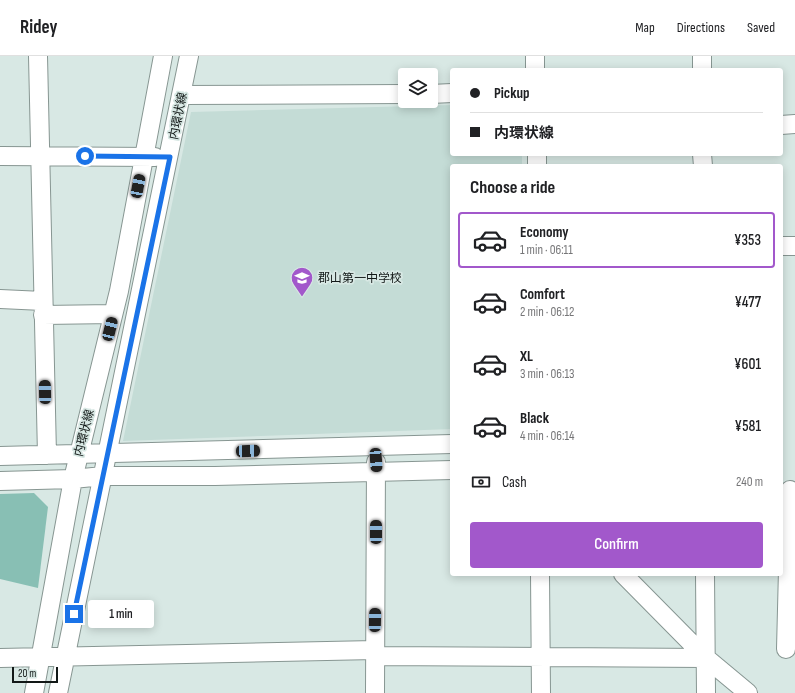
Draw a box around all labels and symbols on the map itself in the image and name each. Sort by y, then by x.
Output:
street label: 内環状線 [167,91,190,141]
route start [76,147,94,165]
car [130,173,146,199]
school or university icon: 郡山第一中学校 [289,265,315,298]
place label: 郡山第一中学校 [318,271,402,286]
car [101,316,119,342]
car [39,380,51,404]
street label: 内環状線 [71,408,98,458]
car [236,445,260,457]
car [369,448,383,472]
car [370,520,382,544]
callout: 1 min [88,600,154,628]
route end [65,605,83,623]
car [369,608,381,632]
scale bar [12,665,58,684]

